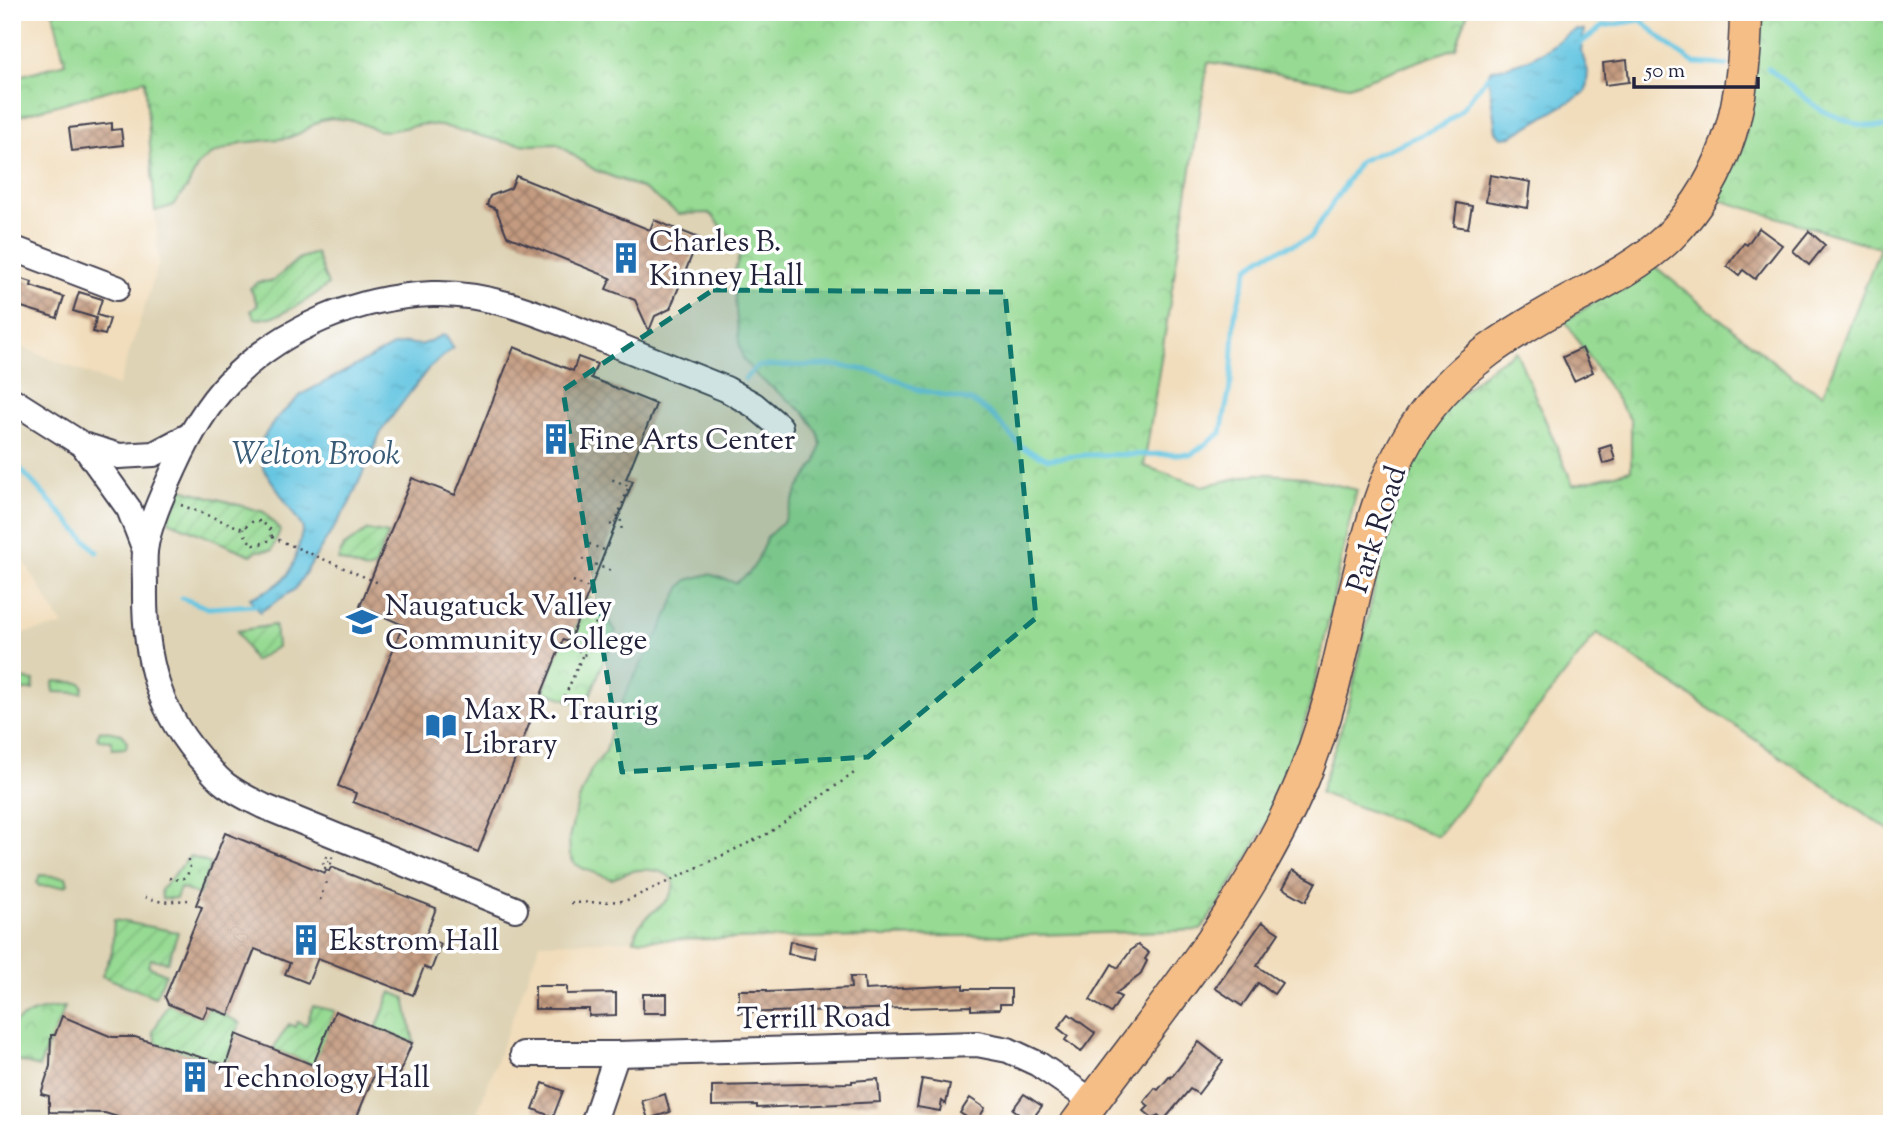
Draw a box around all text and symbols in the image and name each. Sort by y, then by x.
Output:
scale bar [1634,46,1759,90]
text: 50 m [1644,57,1685,87]
place label: Charles B. Kinney Hall [649,222,804,299]
building icon: Charles B. Kinney Hall [609,241,643,275]
place label: Fine Arts Center [579,420,795,463]
building icon: Fine Arts Center [539,422,573,456]
water label: Welton Brook [232,433,400,479]
street label: Park Road [1338,461,1419,599]
place label: Naugatuck Valley Community College [385,586,648,663]
school or university icon: Naugatuck Valley Community College [345,605,379,639]
place label: Max R. Traurig Library [464,690,658,767]
library icon: Max R. Traurig Library [424,709,458,743]
place label: Ekstrom Hall [329,921,499,964]
building icon: Ekstrom Hall [289,923,323,957]
street label: Terrill Road [737,997,891,1042]
place label: Technology Hall [218,1058,430,1101]
building icon: Technology Hall [178,1060,212,1094]

